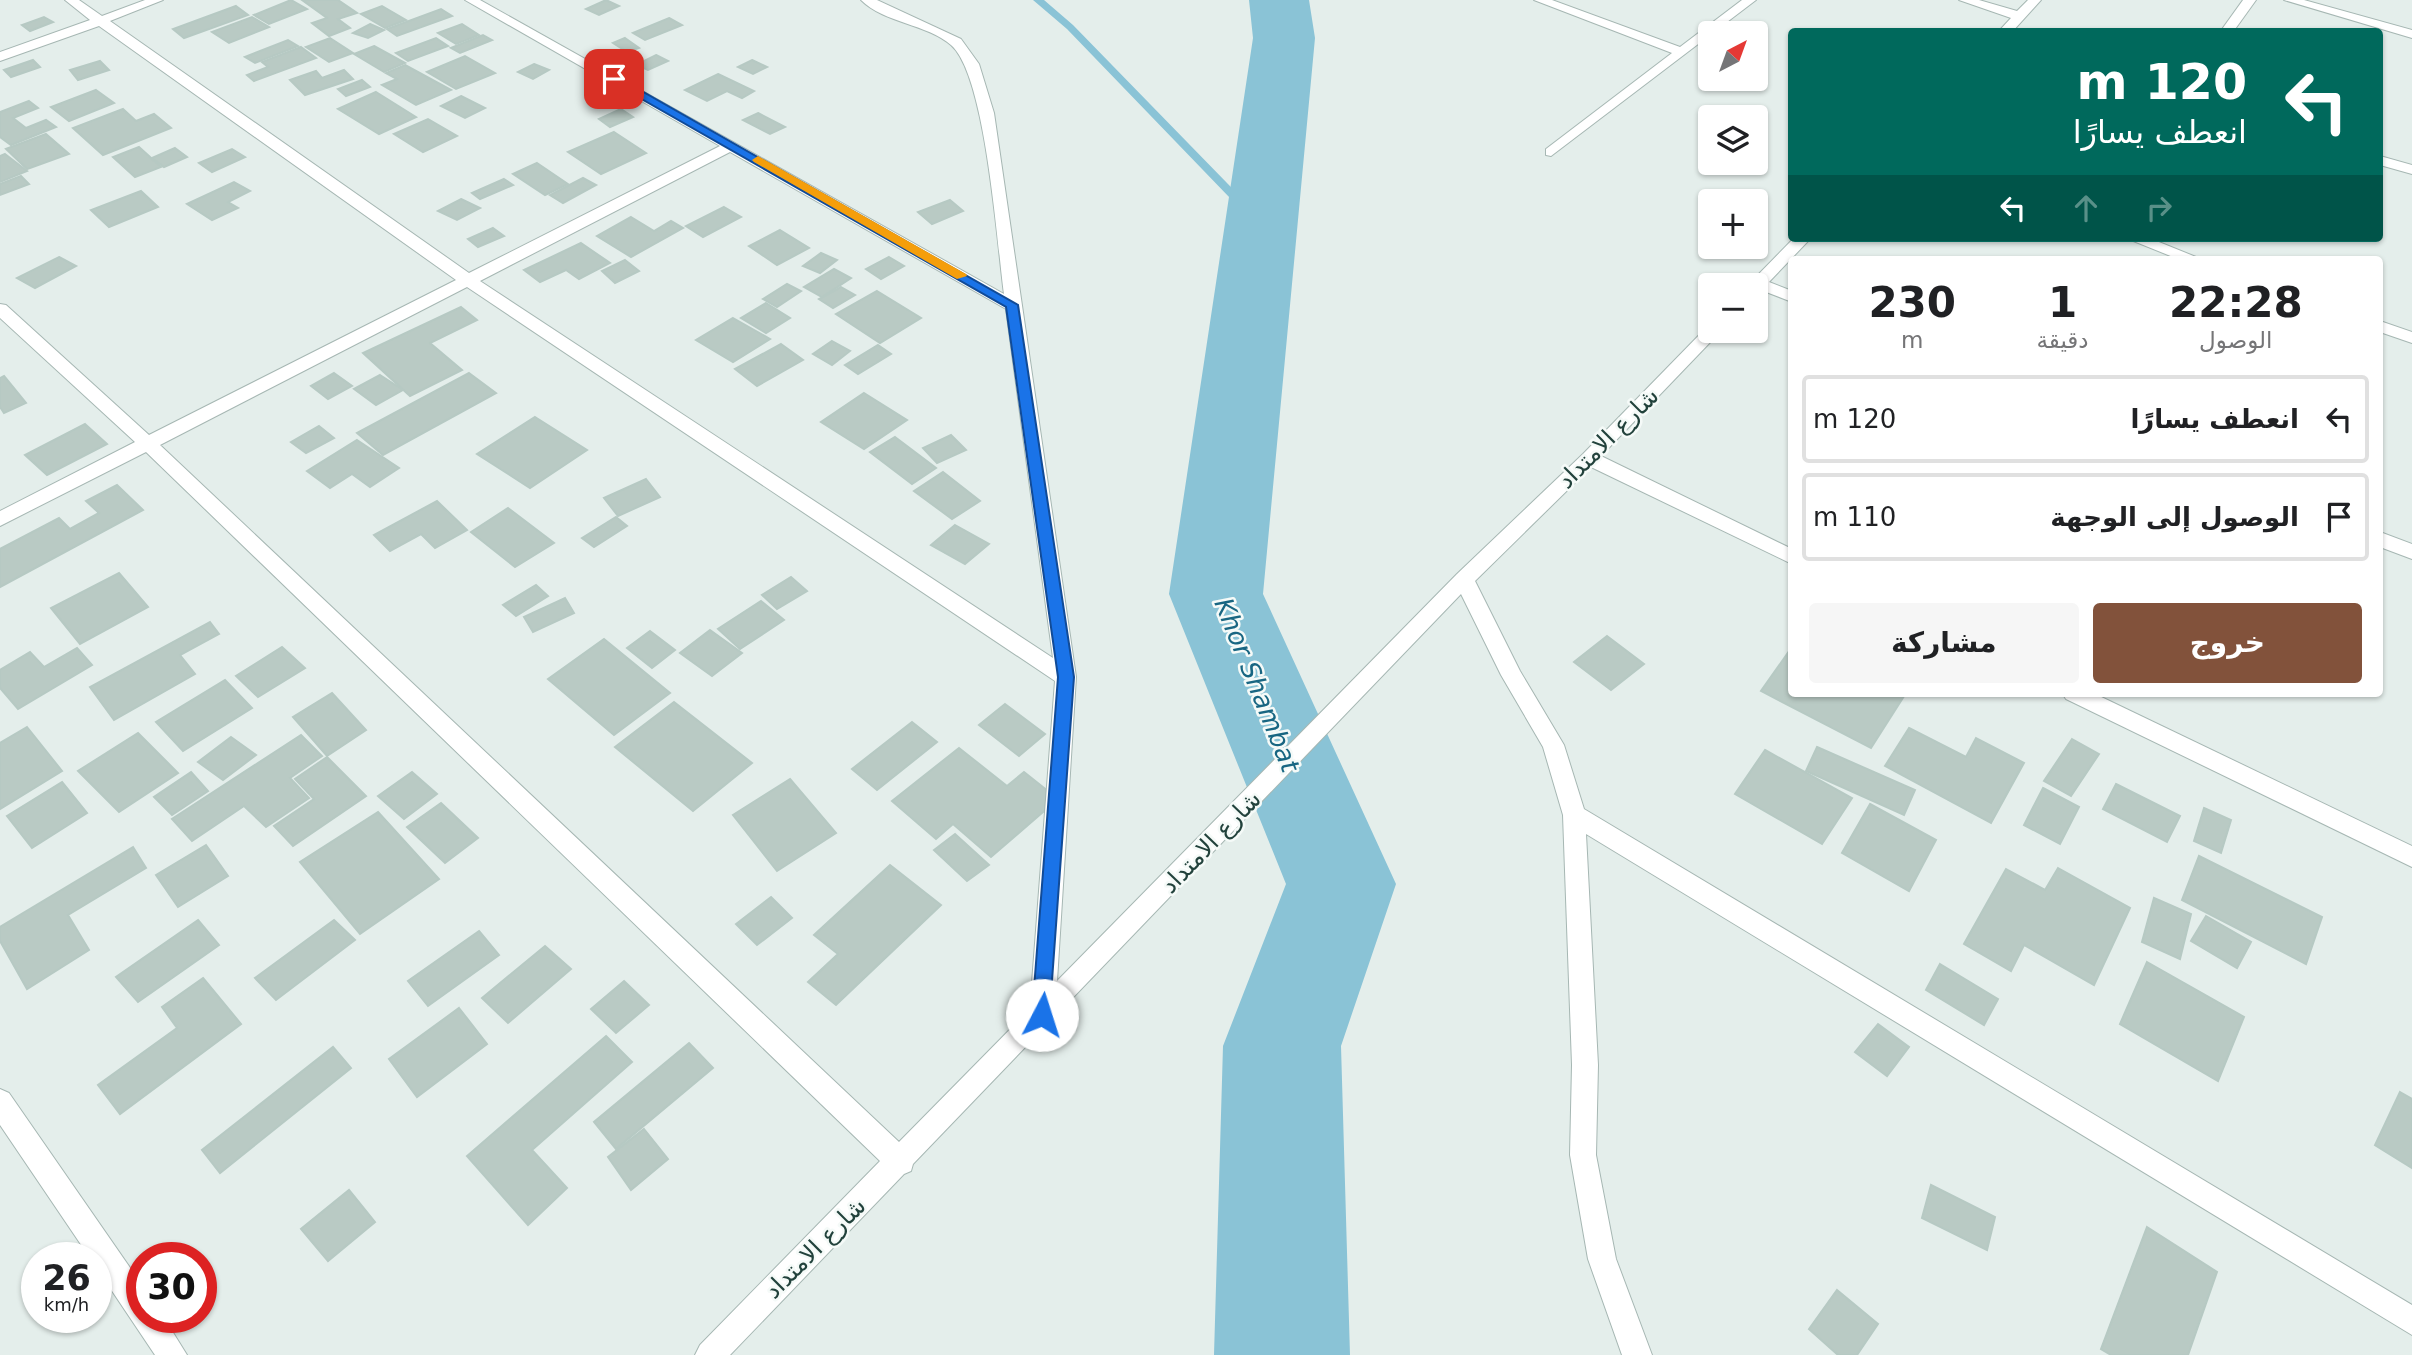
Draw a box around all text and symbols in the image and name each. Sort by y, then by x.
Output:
north arrow [1698,21,1768,91]
map controls [1698,21,1768,343]
pin [584,49,644,109]
text: 120 m [2077,54,2247,111]
icon: left [2271,56,2362,147]
icon: arrive [595,60,633,98]
button: layers [1698,105,1768,175]
text: انعطف يسارًا [2073,113,2247,151]
button: + [1698,189,1768,259]
icon: left [1994,189,2032,227]
icon: ahead [2067,189,2105,227]
icon: right [2140,189,2178,227]
button: − [1698,273,1768,343]
text: 230 [1868,278,1956,327]
text: 1 [2048,278,2077,327]
text: 22:28 [2169,278,2303,327]
text: m [1901,327,1923,353]
text: دقيقة [2036,327,2089,353]
text: الوصول [2199,327,2272,353]
street label: شارع الامتداد [1552,382,1664,494]
icon: left [2320,400,2358,438]
text: 120 m [1813,404,1896,434]
text: انعطف يسارًا [2130,404,2299,434]
icon: arrive [2320,498,2358,536]
text: 110 m [1813,502,1896,532]
text: الوصول إلى الوجهة [2050,502,2299,532]
water label: Khor Shambat [1208,593,1306,777]
button: مشاركة [1809,603,2079,683]
button: خروج [2093,603,2362,683]
street label: شارع الامتداد [1155,785,1267,899]
position arrow [1005,978,1079,1052]
street label: شارع الامتداد [759,1192,871,1304]
speed limit sign: 30 [126,1242,217,1333]
text: 26 [42,1258,91,1298]
text: km/h [44,1294,89,1315]

